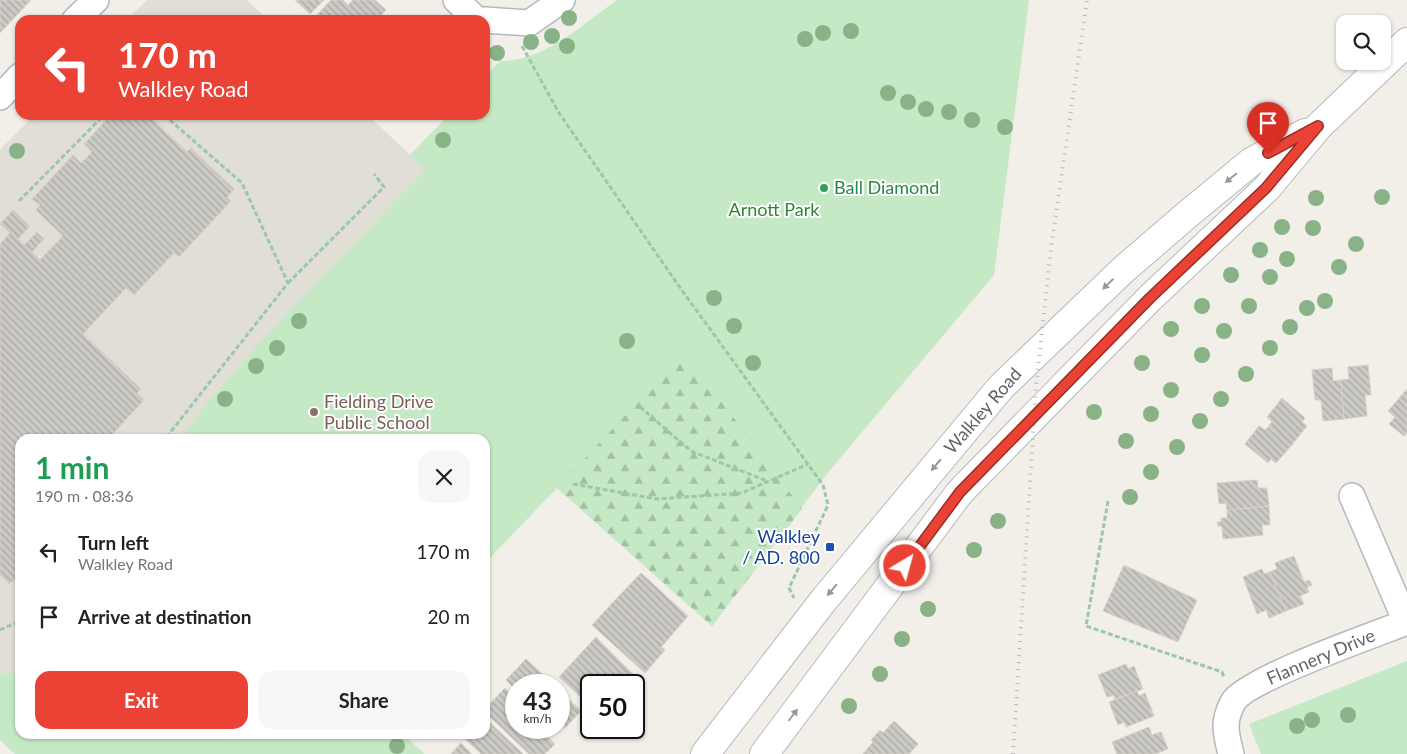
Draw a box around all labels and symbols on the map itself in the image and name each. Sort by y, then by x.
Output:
pin [1247,102,1289,153]
one-way arrow [1225,173,1238,184]
place label: Ball Diamond [834,176,939,198]
marker: Ball Diamond [818,182,830,194]
park label: Arnott Park [729,198,820,220]
one-way arrow [1102,278,1114,290]
street label: Walkley Road [939,363,1026,458]
place label: Fielding Drive Public School [324,390,434,433]
marker: Fielding Drive Public School [308,406,320,418]
one-way arrow [930,458,941,471]
place label: Walkley / AD. 800 [742,525,821,568]
position arrow [878,539,930,591]
marker: Walkley / AD. 800 [824,541,836,553]
one-way arrow [826,583,837,596]
street label: Flannery Drive [1263,623,1378,689]
speed limit sign: 50 [580,674,645,739]
one-way arrow [788,708,798,722]

